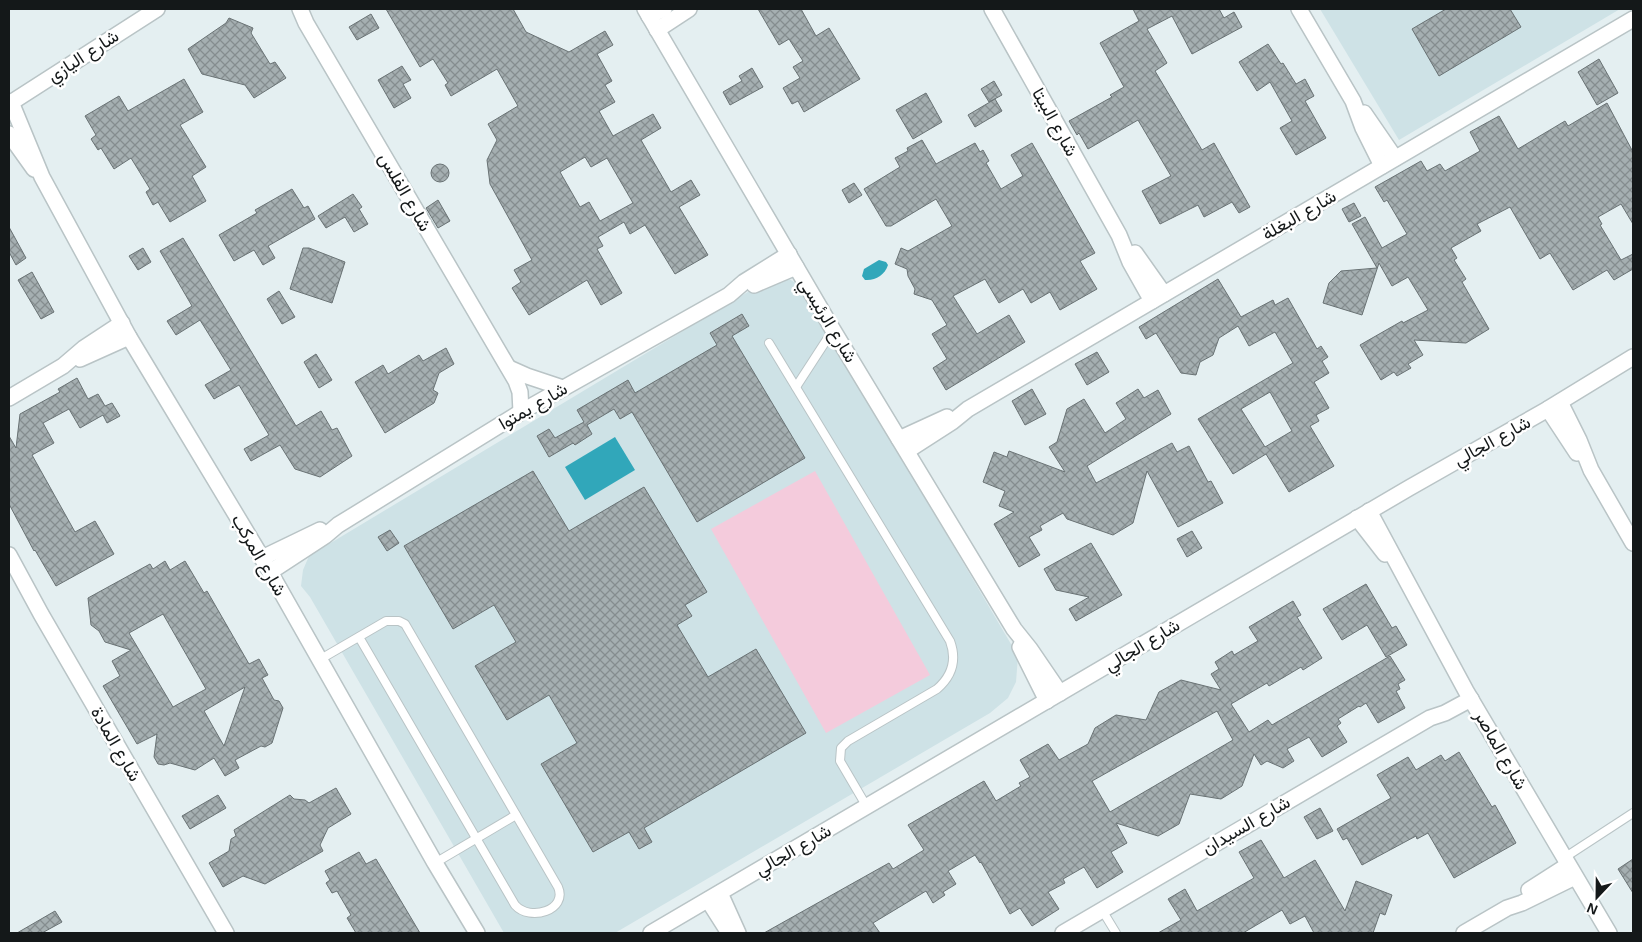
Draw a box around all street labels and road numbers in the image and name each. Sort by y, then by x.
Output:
street label: شارع اليازي [44,26,125,91]
street label: شارع البيتا [1026,84,1082,161]
street label: شارع الفلس [373,149,436,236]
street label: شارع البغلة [1258,186,1341,246]
street label: شارع الرئيسي [791,274,861,369]
street label: شارع يمتوا [495,378,572,435]
street label: شارع الجالي [1450,412,1536,475]
street label: شارع المركب [226,511,290,600]
street label: شارع الجالي [1101,615,1186,680]
street label: شارع المادة [85,703,145,786]
street label: شارع الماصر [1468,706,1532,794]
street label: شارع السيدان [1198,792,1295,860]
street label: شارع الجالي [751,820,837,884]

